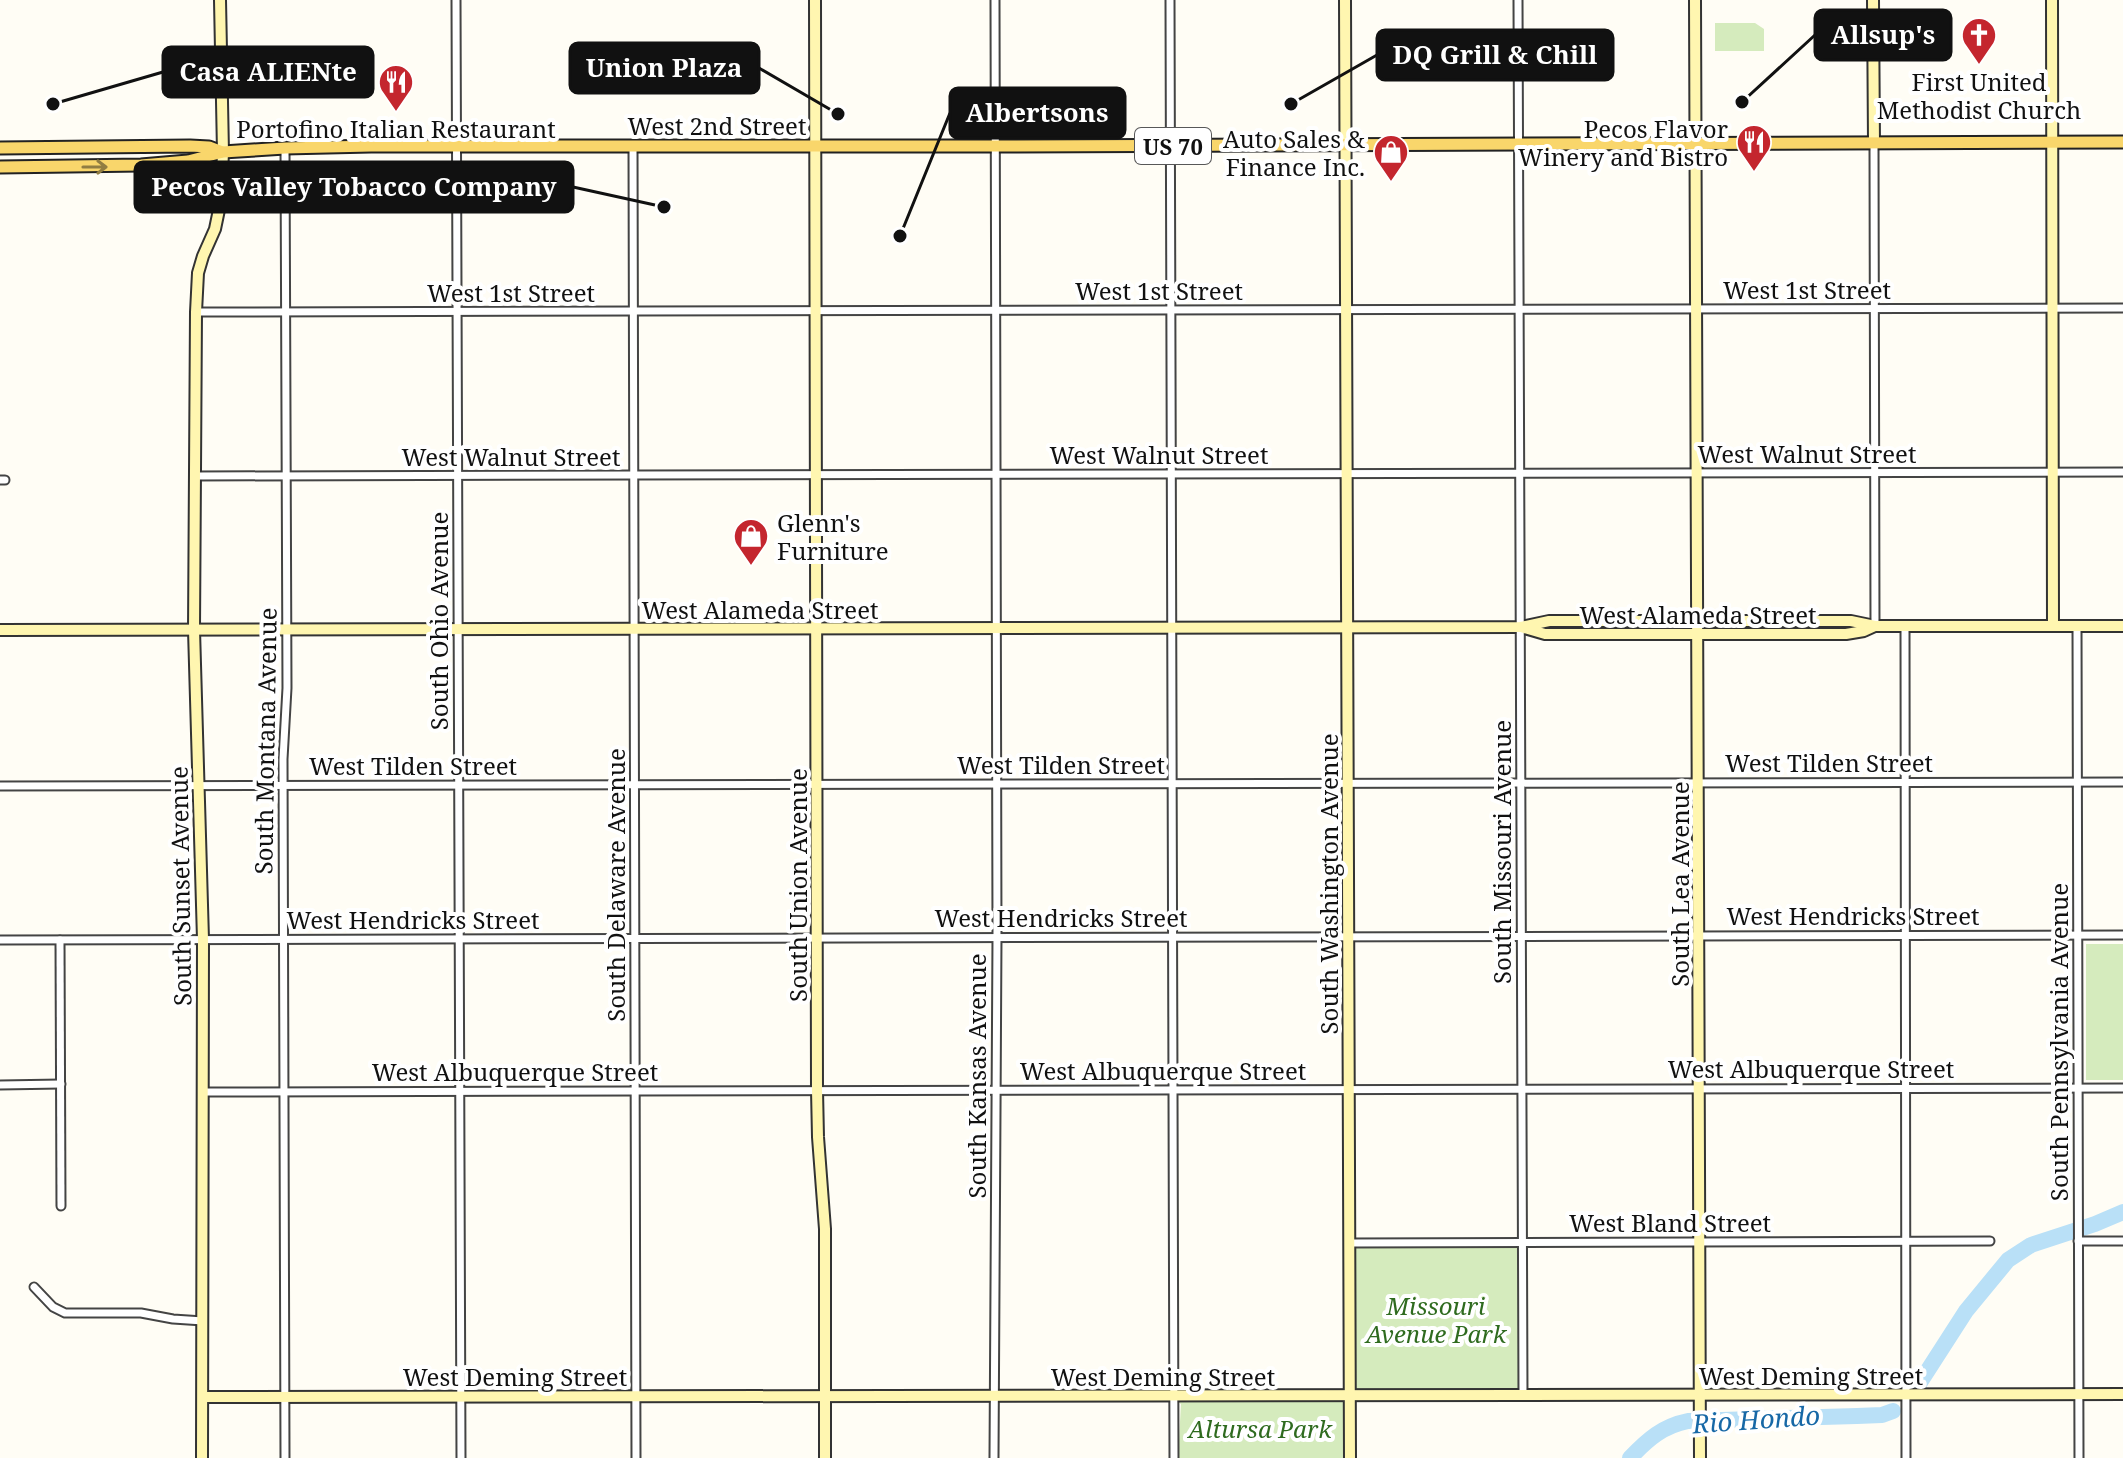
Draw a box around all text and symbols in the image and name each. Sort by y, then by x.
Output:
callout: Allsup's [1815,10,1951,60]
text: Allsup's [1831,16,1935,52]
church icon: First United Methodist Church [1960,16,1998,66]
callout: DQ Grill & Chill [1377,30,1613,80]
text: DQ Grill & Chill [1393,36,1597,72]
callout: Union Plaza [570,43,759,93]
callout: Casa ALIENte [163,47,373,97]
text: Union Plaza [586,49,742,85]
text: Casa ALIENte [179,53,357,89]
restaurant icon: Portofino Italian Restaurant [377,63,415,113]
place label: First United Methodist Church [1877,65,2081,126]
callout: Albertsons [950,88,1125,138]
text: Albertsons [966,94,1108,130]
street label: West 2nd Street [628,109,806,142]
place label: Portofino Italian Restaurant [236,112,556,145]
place label: Pecos Flavor Winery and Bistro [1518,112,1728,173]
place label: Auto Sales & Finance Inc. [1223,122,1365,183]
restaurant icon: Pecos Flavor Winery and Bistro [1735,123,1773,173]
road number: US 70 [1135,128,1211,164]
shop icon: Auto Sales & Finance Inc. [1372,133,1410,183]
one-way arrow [81,159,108,175]
callout: Pecos Valley Tobacco Company [135,162,573,212]
text: Pecos Valley Tobacco Company [151,168,558,204]
street label: West 1st Street [1723,273,1891,306]
street label: West 1st Street [1075,274,1243,307]
street label: West 1st Street [427,276,595,309]
street label: West Walnut Street [1698,437,1916,470]
street label: West Walnut Street [1050,438,1268,471]
street label: West Walnut Street [402,440,620,473]
place label: Glenn's Furniture [777,506,889,567]
street label: South Ohio Avenue [422,512,455,730]
shop icon: Glenn's Furniture [732,517,770,567]
street label: West Alameda Street [642,593,878,626]
street label: West Alameda Street [1580,598,1816,631]
street label: South Montana Avenue [246,607,284,875]
street label: South Missouri Avenue [1485,720,1518,984]
street label: South Washington Avenue [1312,734,1345,1034]
street label: West Tilden Street [1725,746,1933,779]
street label: South Delaware Avenue [599,748,632,1022]
street label: West Tilden Street [957,748,1165,781]
street label: West Tilden Street [309,749,517,782]
street label: South Sunset Avenue [161,766,199,1006]
street label: South Union Avenue [781,768,814,1002]
street label: South Lea Avenue [1663,781,1696,987]
street label: South Pennsylvania Avenue [2042,883,2075,1201]
street label: West Hendricks Street [1727,899,1979,932]
street label: West Hendricks Street [935,901,1187,934]
street label: West Hendricks Street [287,903,539,936]
street label: South Kansas Avenue [960,953,993,1199]
street label: West Albuquerque Street [1668,1052,1954,1085]
street label: West Albuquerque Street [1020,1054,1306,1087]
street label: West Albuquerque Street [372,1055,658,1088]
street label: West Bland Street [1569,1206,1771,1239]
park label: Missouri Avenue Park [1364,1289,1508,1350]
street label: West Deming Street [1699,1359,1923,1392]
street label: West Deming Street [403,1360,627,1393]
street label: West Deming Street [1051,1360,1275,1393]
water label: Rio Hondo [1690,1397,1821,1441]
park label: Altursa Park [1186,1412,1333,1445]

